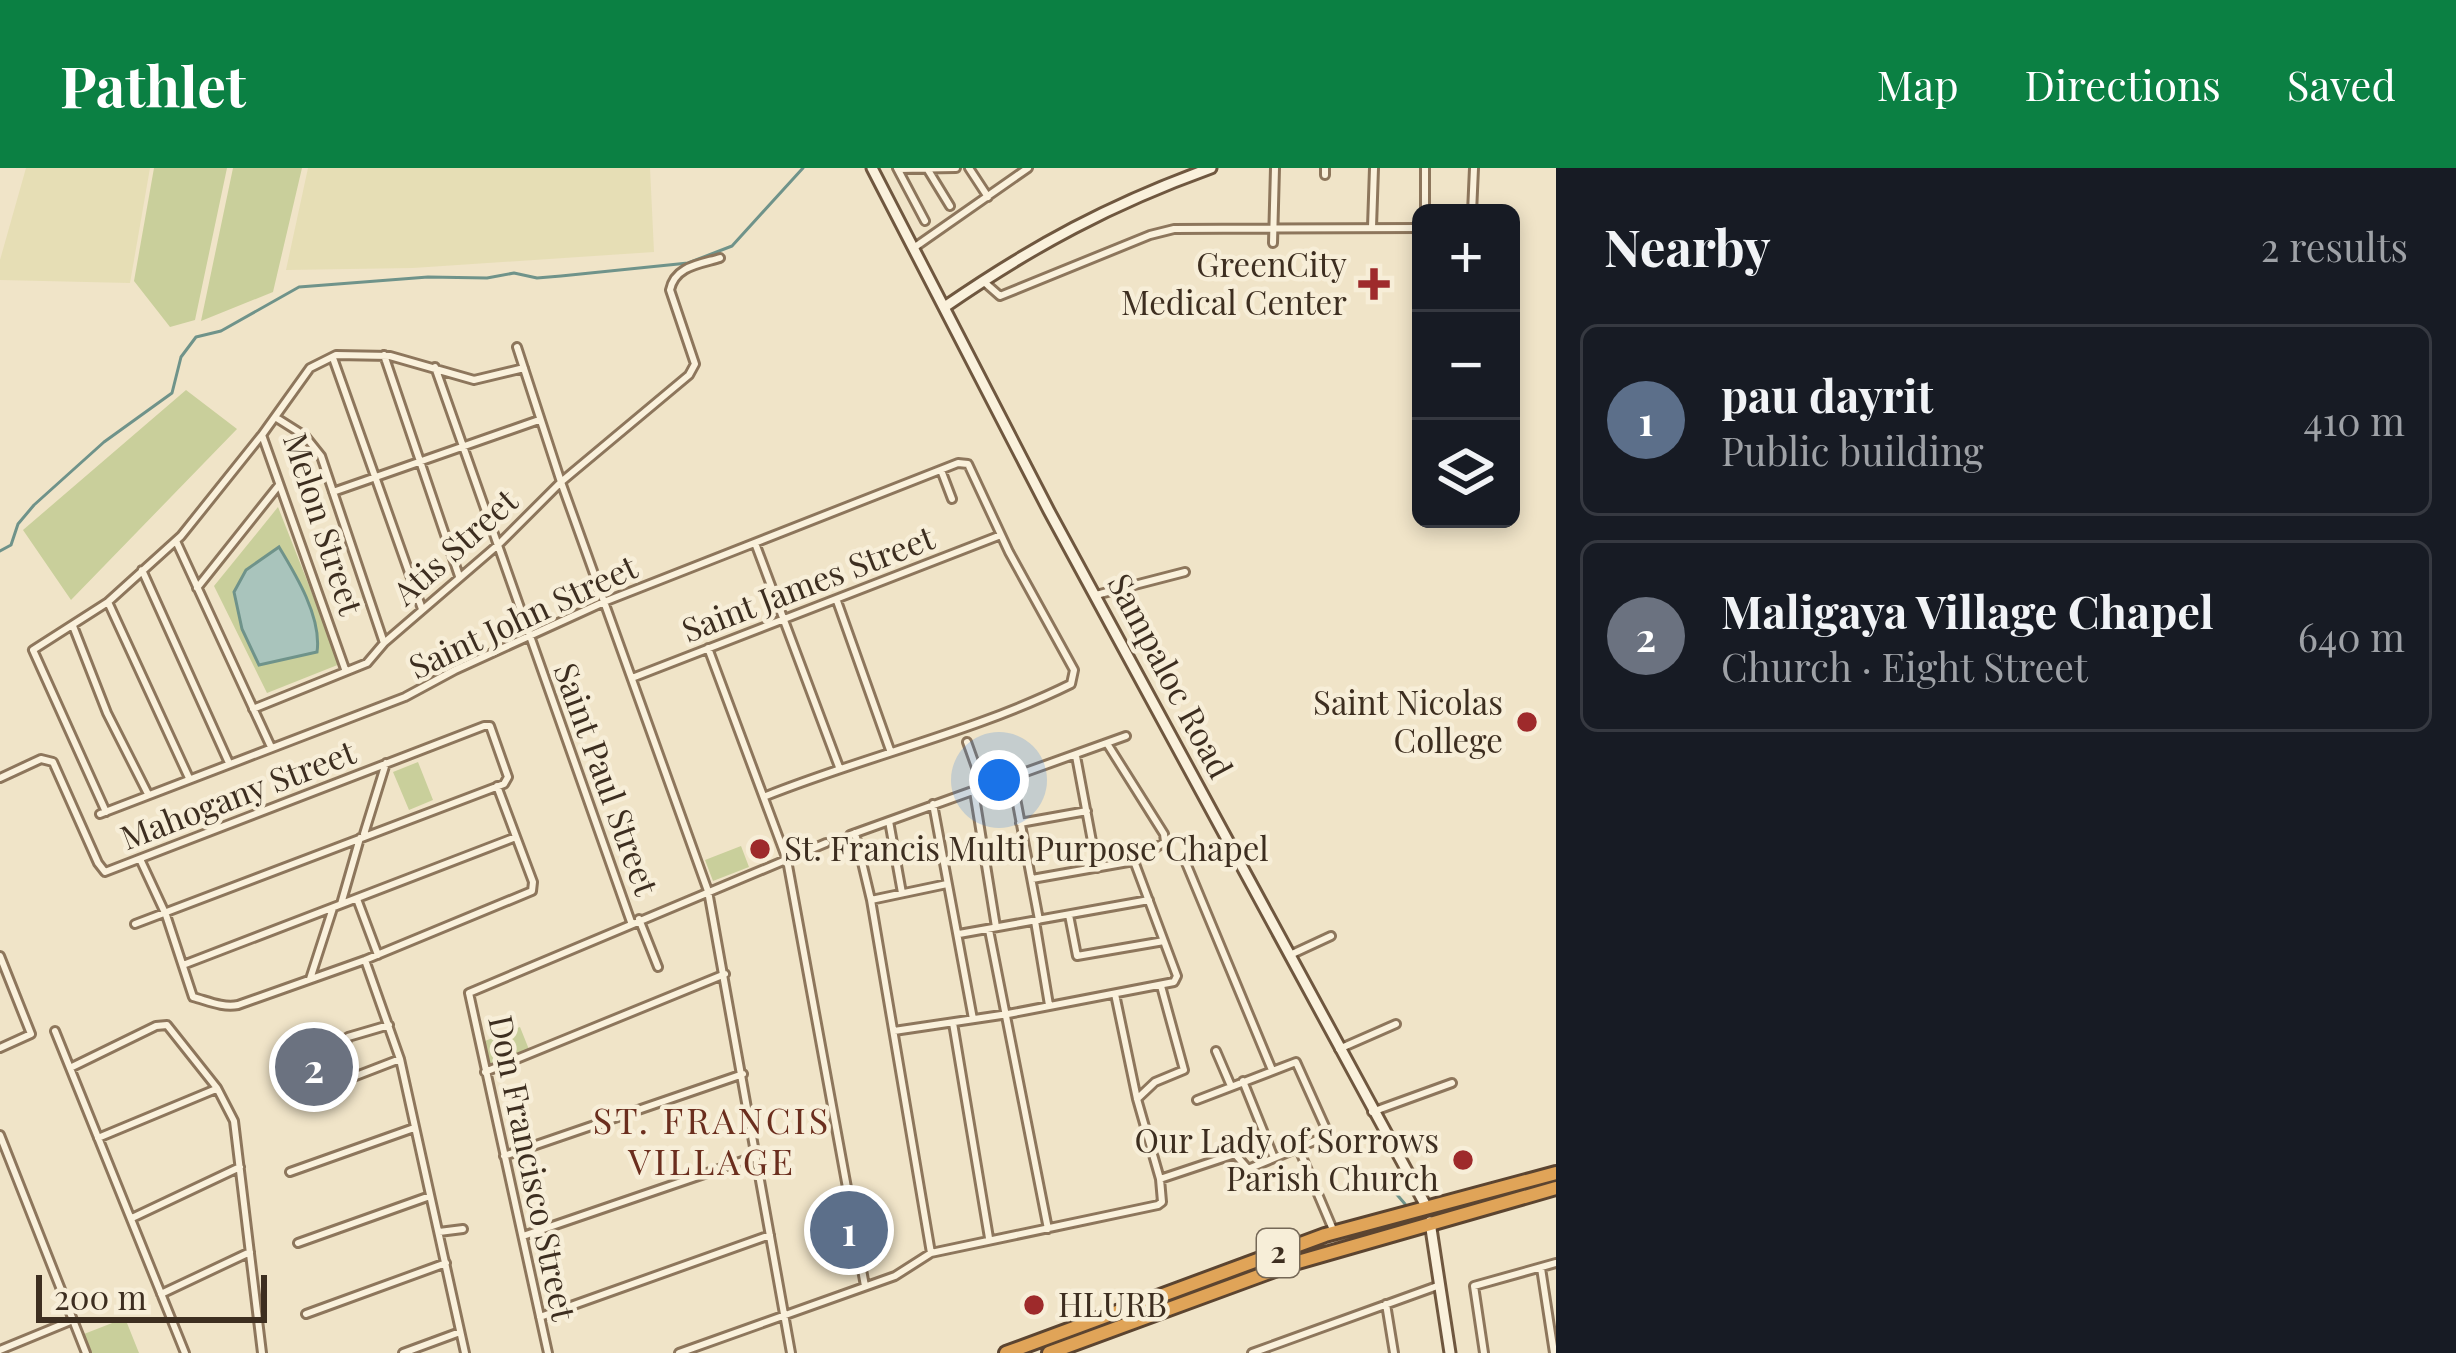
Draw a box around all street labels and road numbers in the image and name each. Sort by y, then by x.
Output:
street label: Melon Street [275,427,375,621]
street label: Atis Street [381,477,526,614]
street label: Saint James Street [675,513,941,651]
street label: Saint John Street [401,543,644,687]
street label: Sampaloc Road [1099,565,1244,785]
street label: Saint Paul Street [545,656,671,902]
street label: Mahogany Street [114,728,362,858]
street label: Don Francisco Street [480,1011,588,1325]
road number: 2 [1257,1229,1299,1277]

